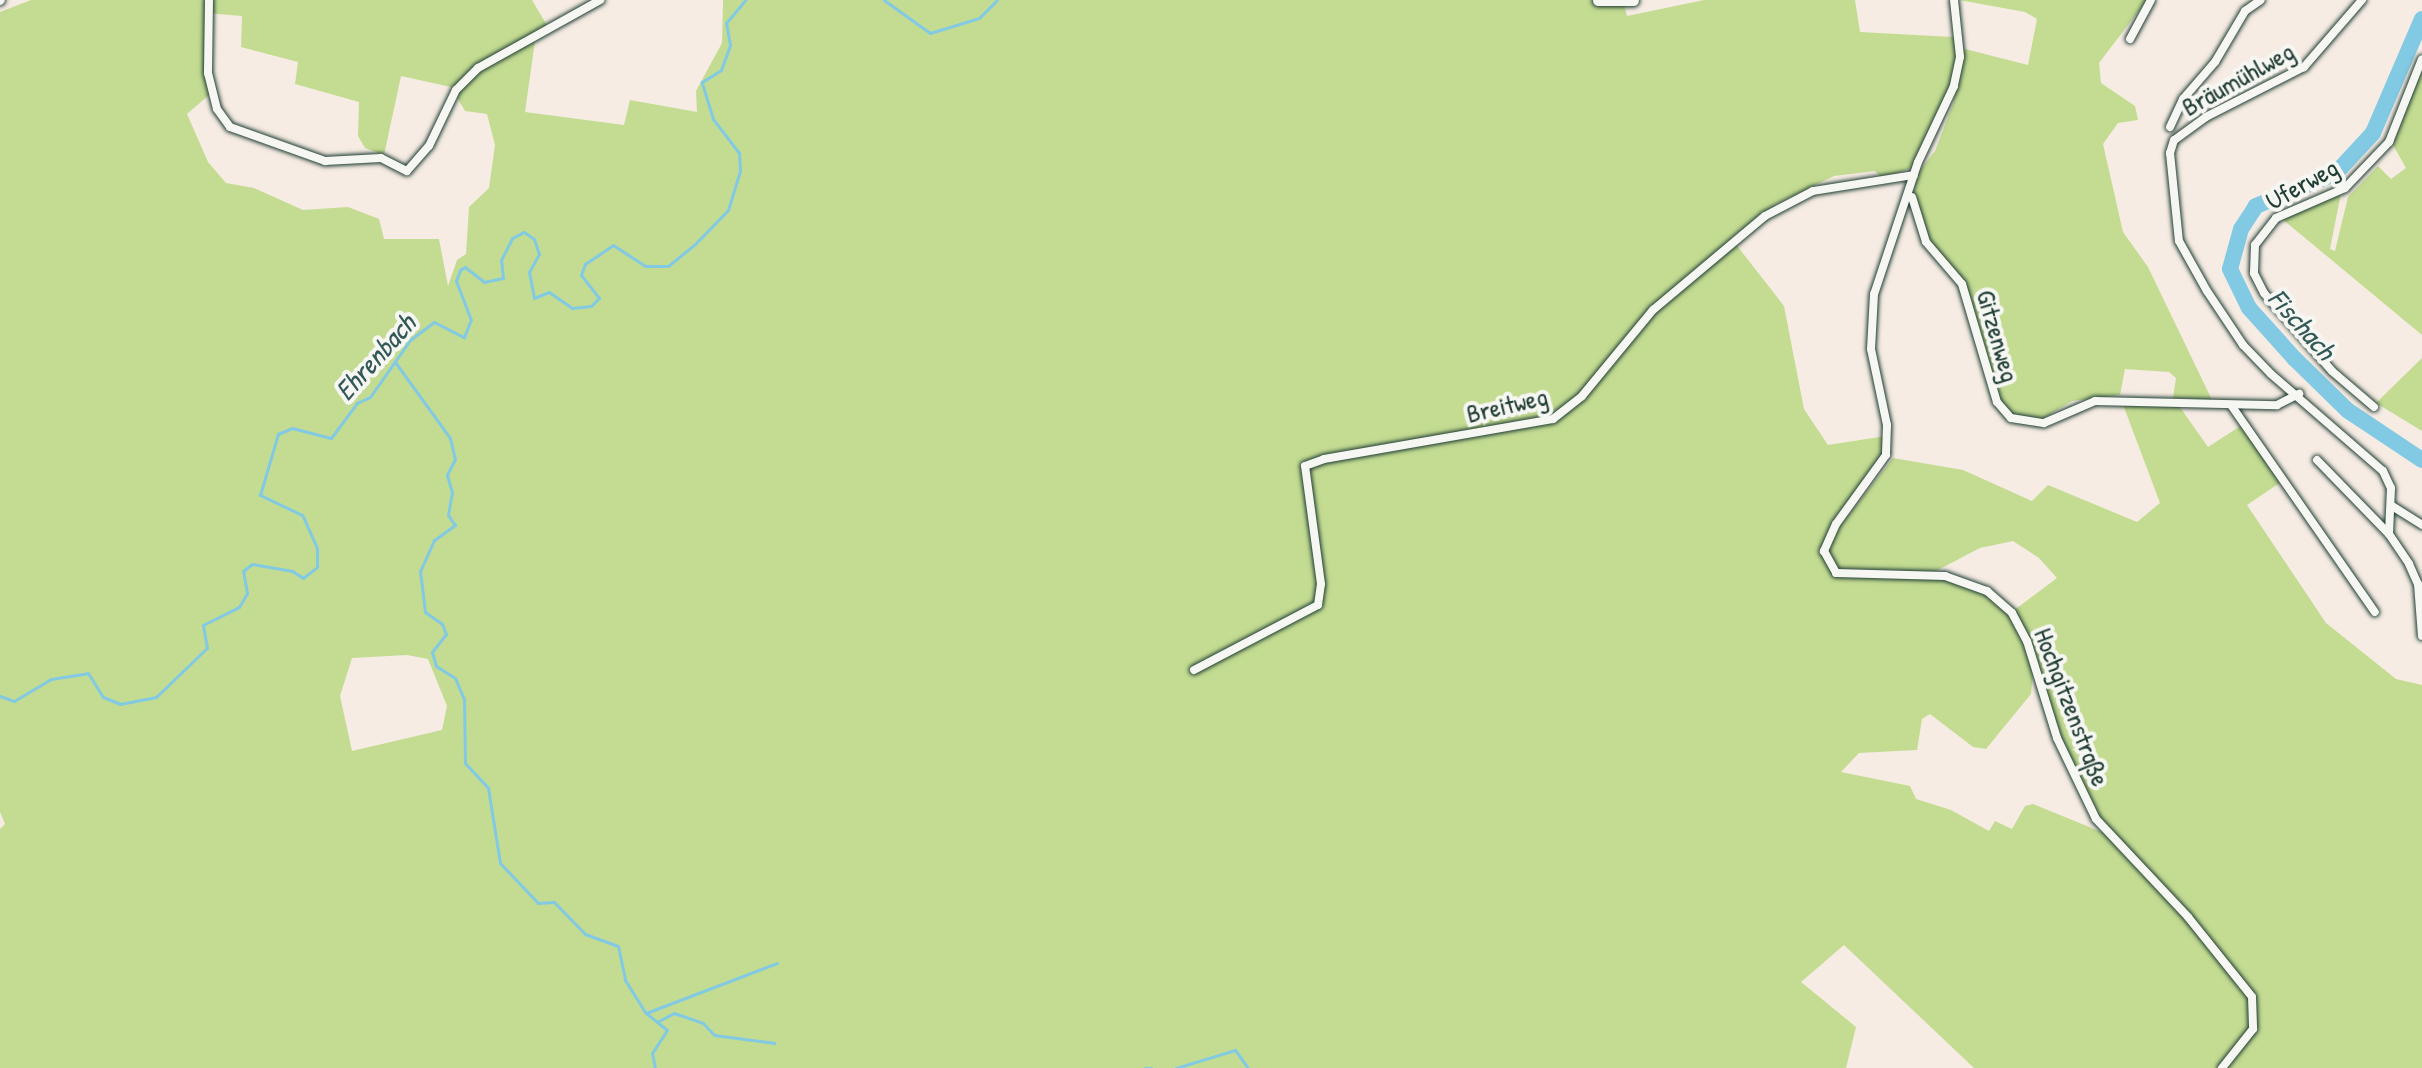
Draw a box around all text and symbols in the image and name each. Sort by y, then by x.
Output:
street label: Bräumühlweg [2176,35,2300,123]
street label: Uferweg [2260,151,2344,217]
water label: Fischach [2261,282,2343,366]
street label: Gitzenweg [1970,286,2026,386]
water label: Ehrenbach [328,307,422,407]
street label: Breitweg [1463,381,1551,429]
street label: Hochgitzenstraße [2028,624,2116,790]

